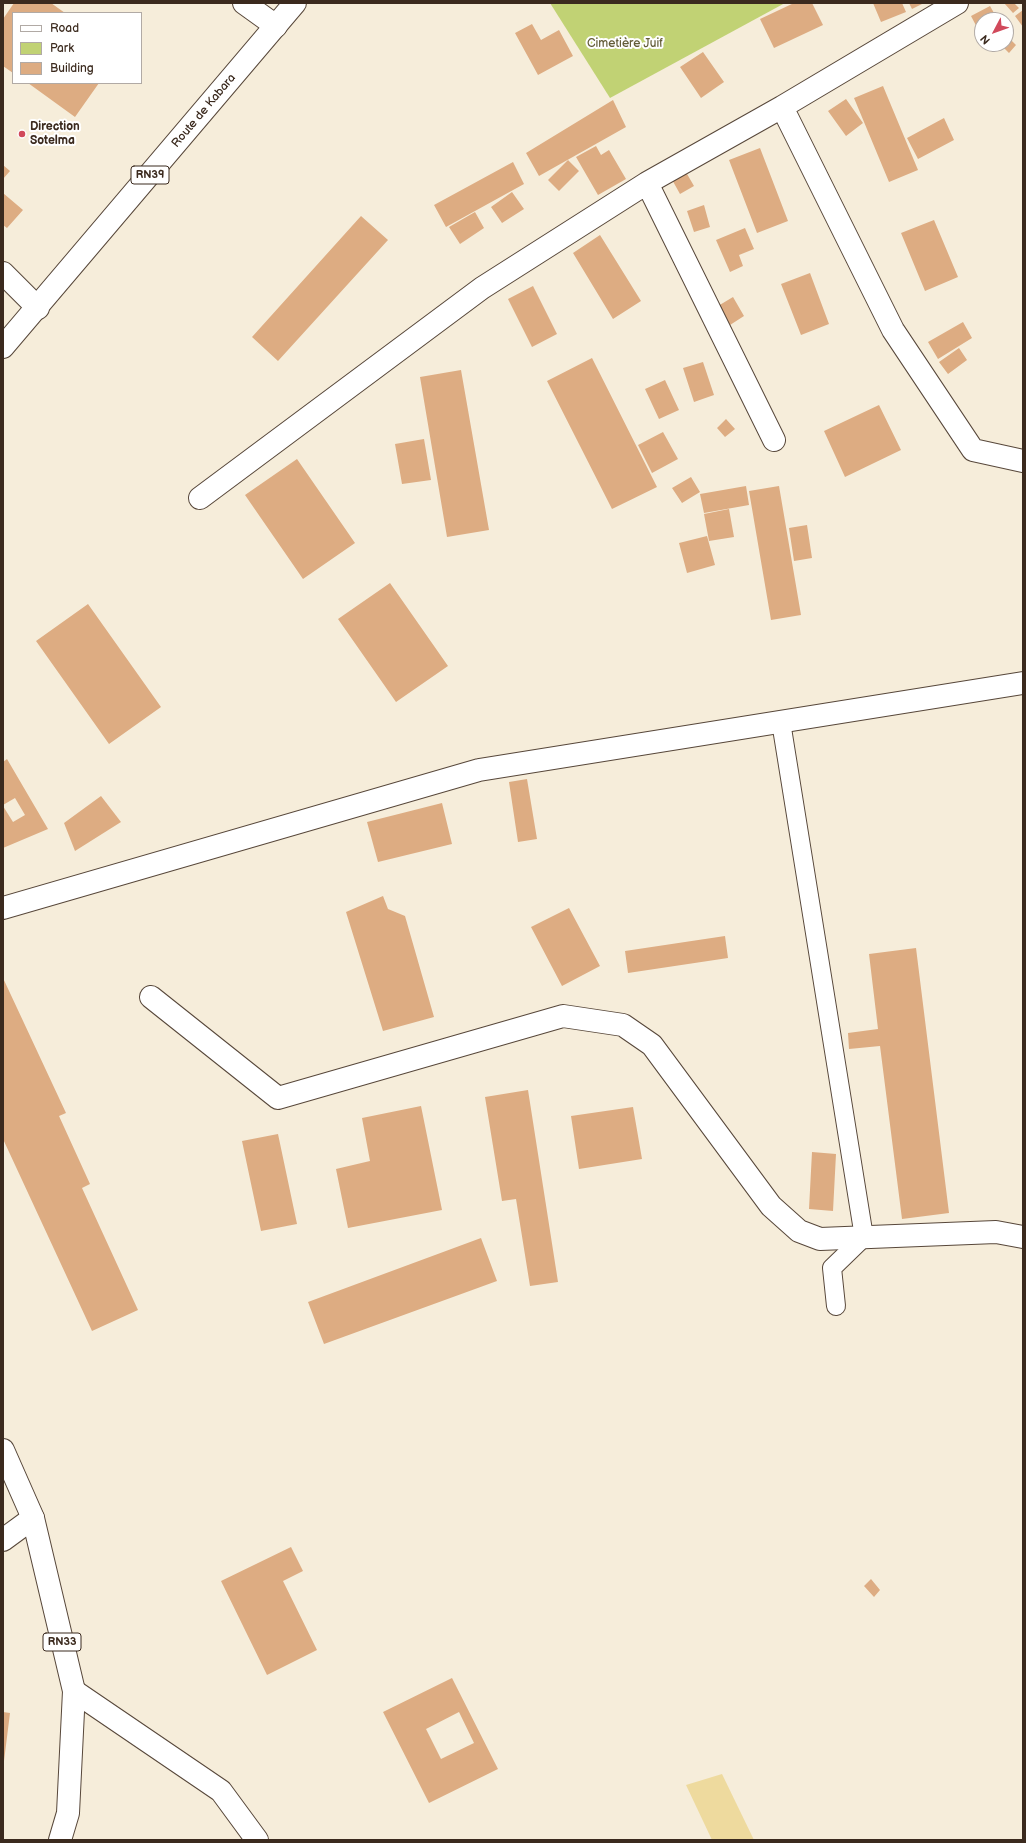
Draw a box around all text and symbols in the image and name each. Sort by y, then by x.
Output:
legend [12,12,142,84]
north arrow [974,12,1014,52]
text: Road [50,21,79,36]
text: N [978,32,993,47]
park label: Cimetière Juif [587,37,663,51]
text: Park [50,41,74,56]
text: Building [50,61,94,76]
street label: Route de Kabara [169,71,239,151]
place label: Direction Sotelma [30,120,80,148]
marker: Direction Sotelma [17,129,27,139]
road number: RN39 [131,166,169,184]
road number: RN33 [43,1633,81,1651]

